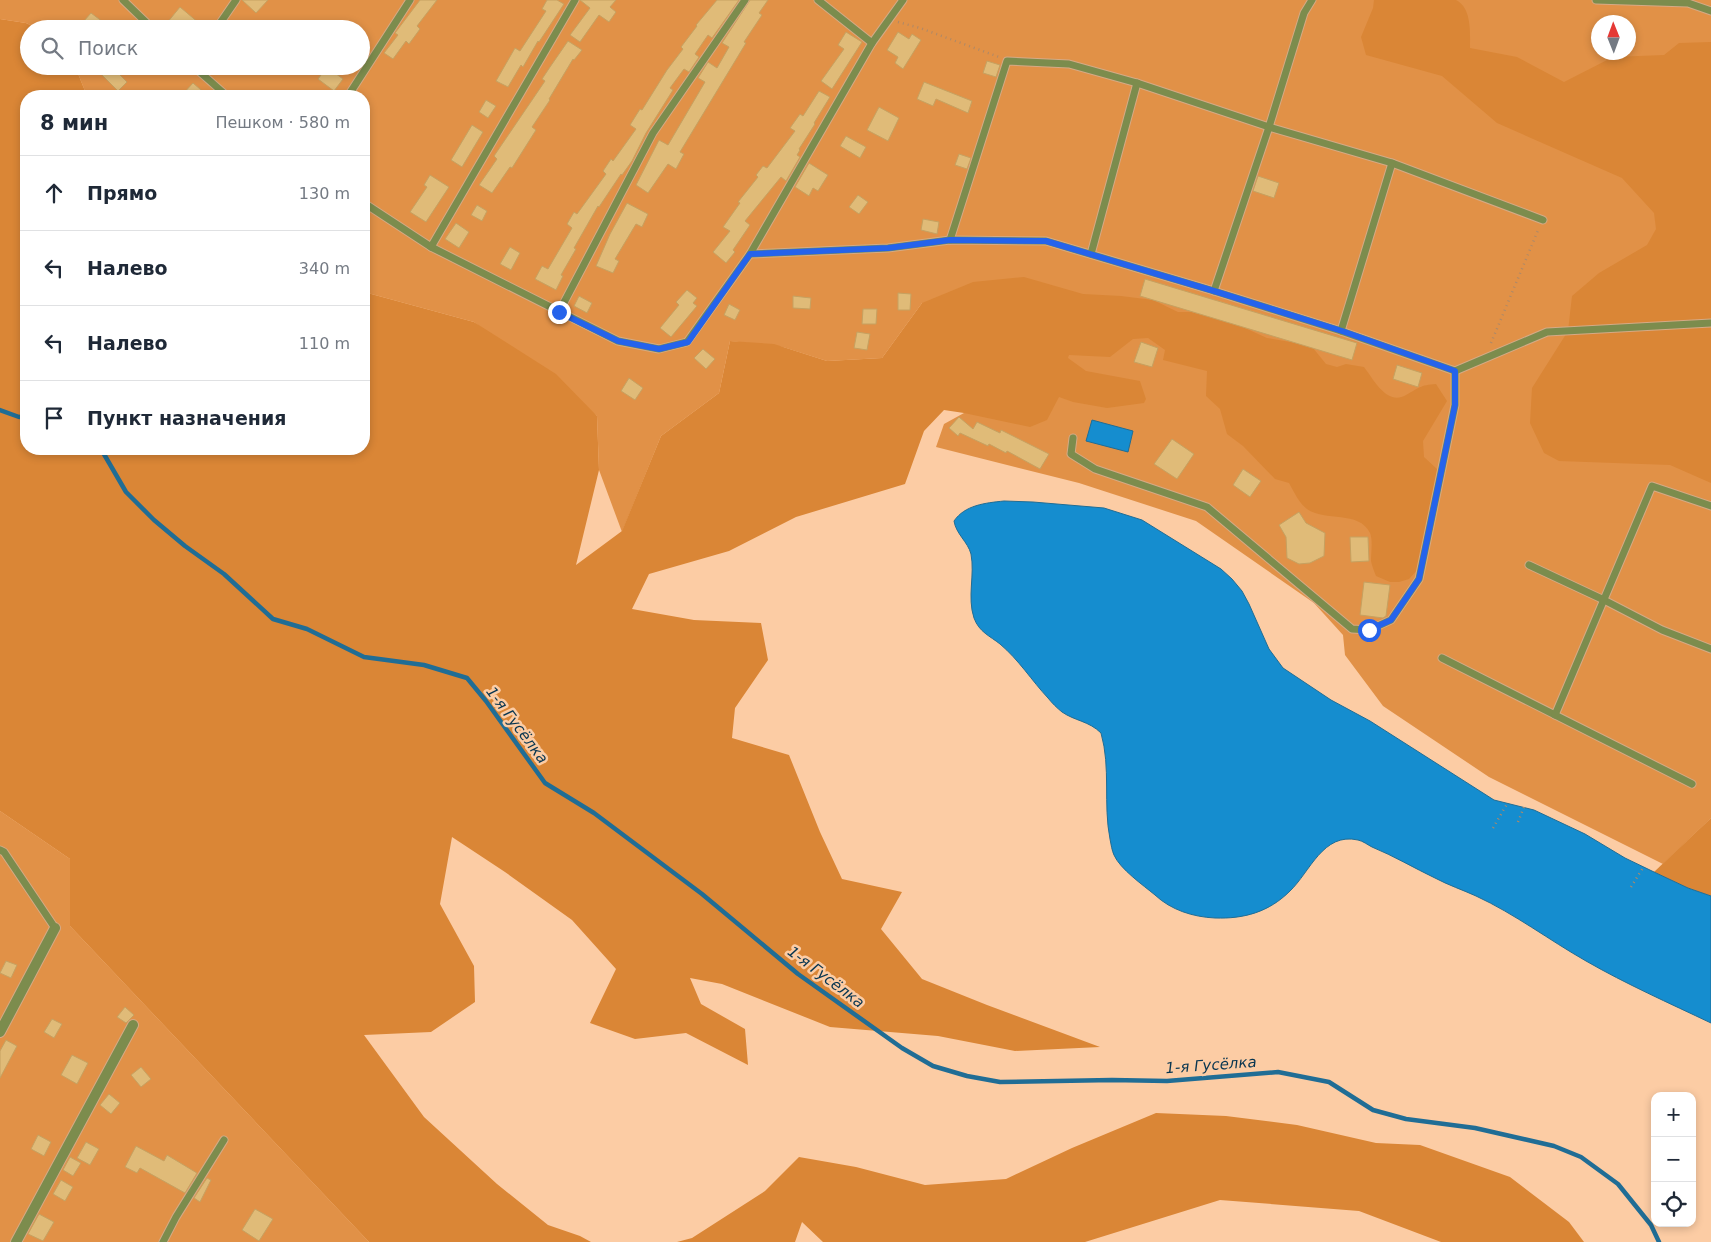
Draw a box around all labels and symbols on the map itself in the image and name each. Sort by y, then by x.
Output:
north arrow [1591,15,1636,60]
route end [548,301,571,324]
route start [1358,619,1381,642]
water label: 1-я Гусёлка [482,683,552,767]
water label: 1-я Гусёлка [784,942,868,1012]
water label: 1-я Гусёлка [1165,1053,1257,1077]

